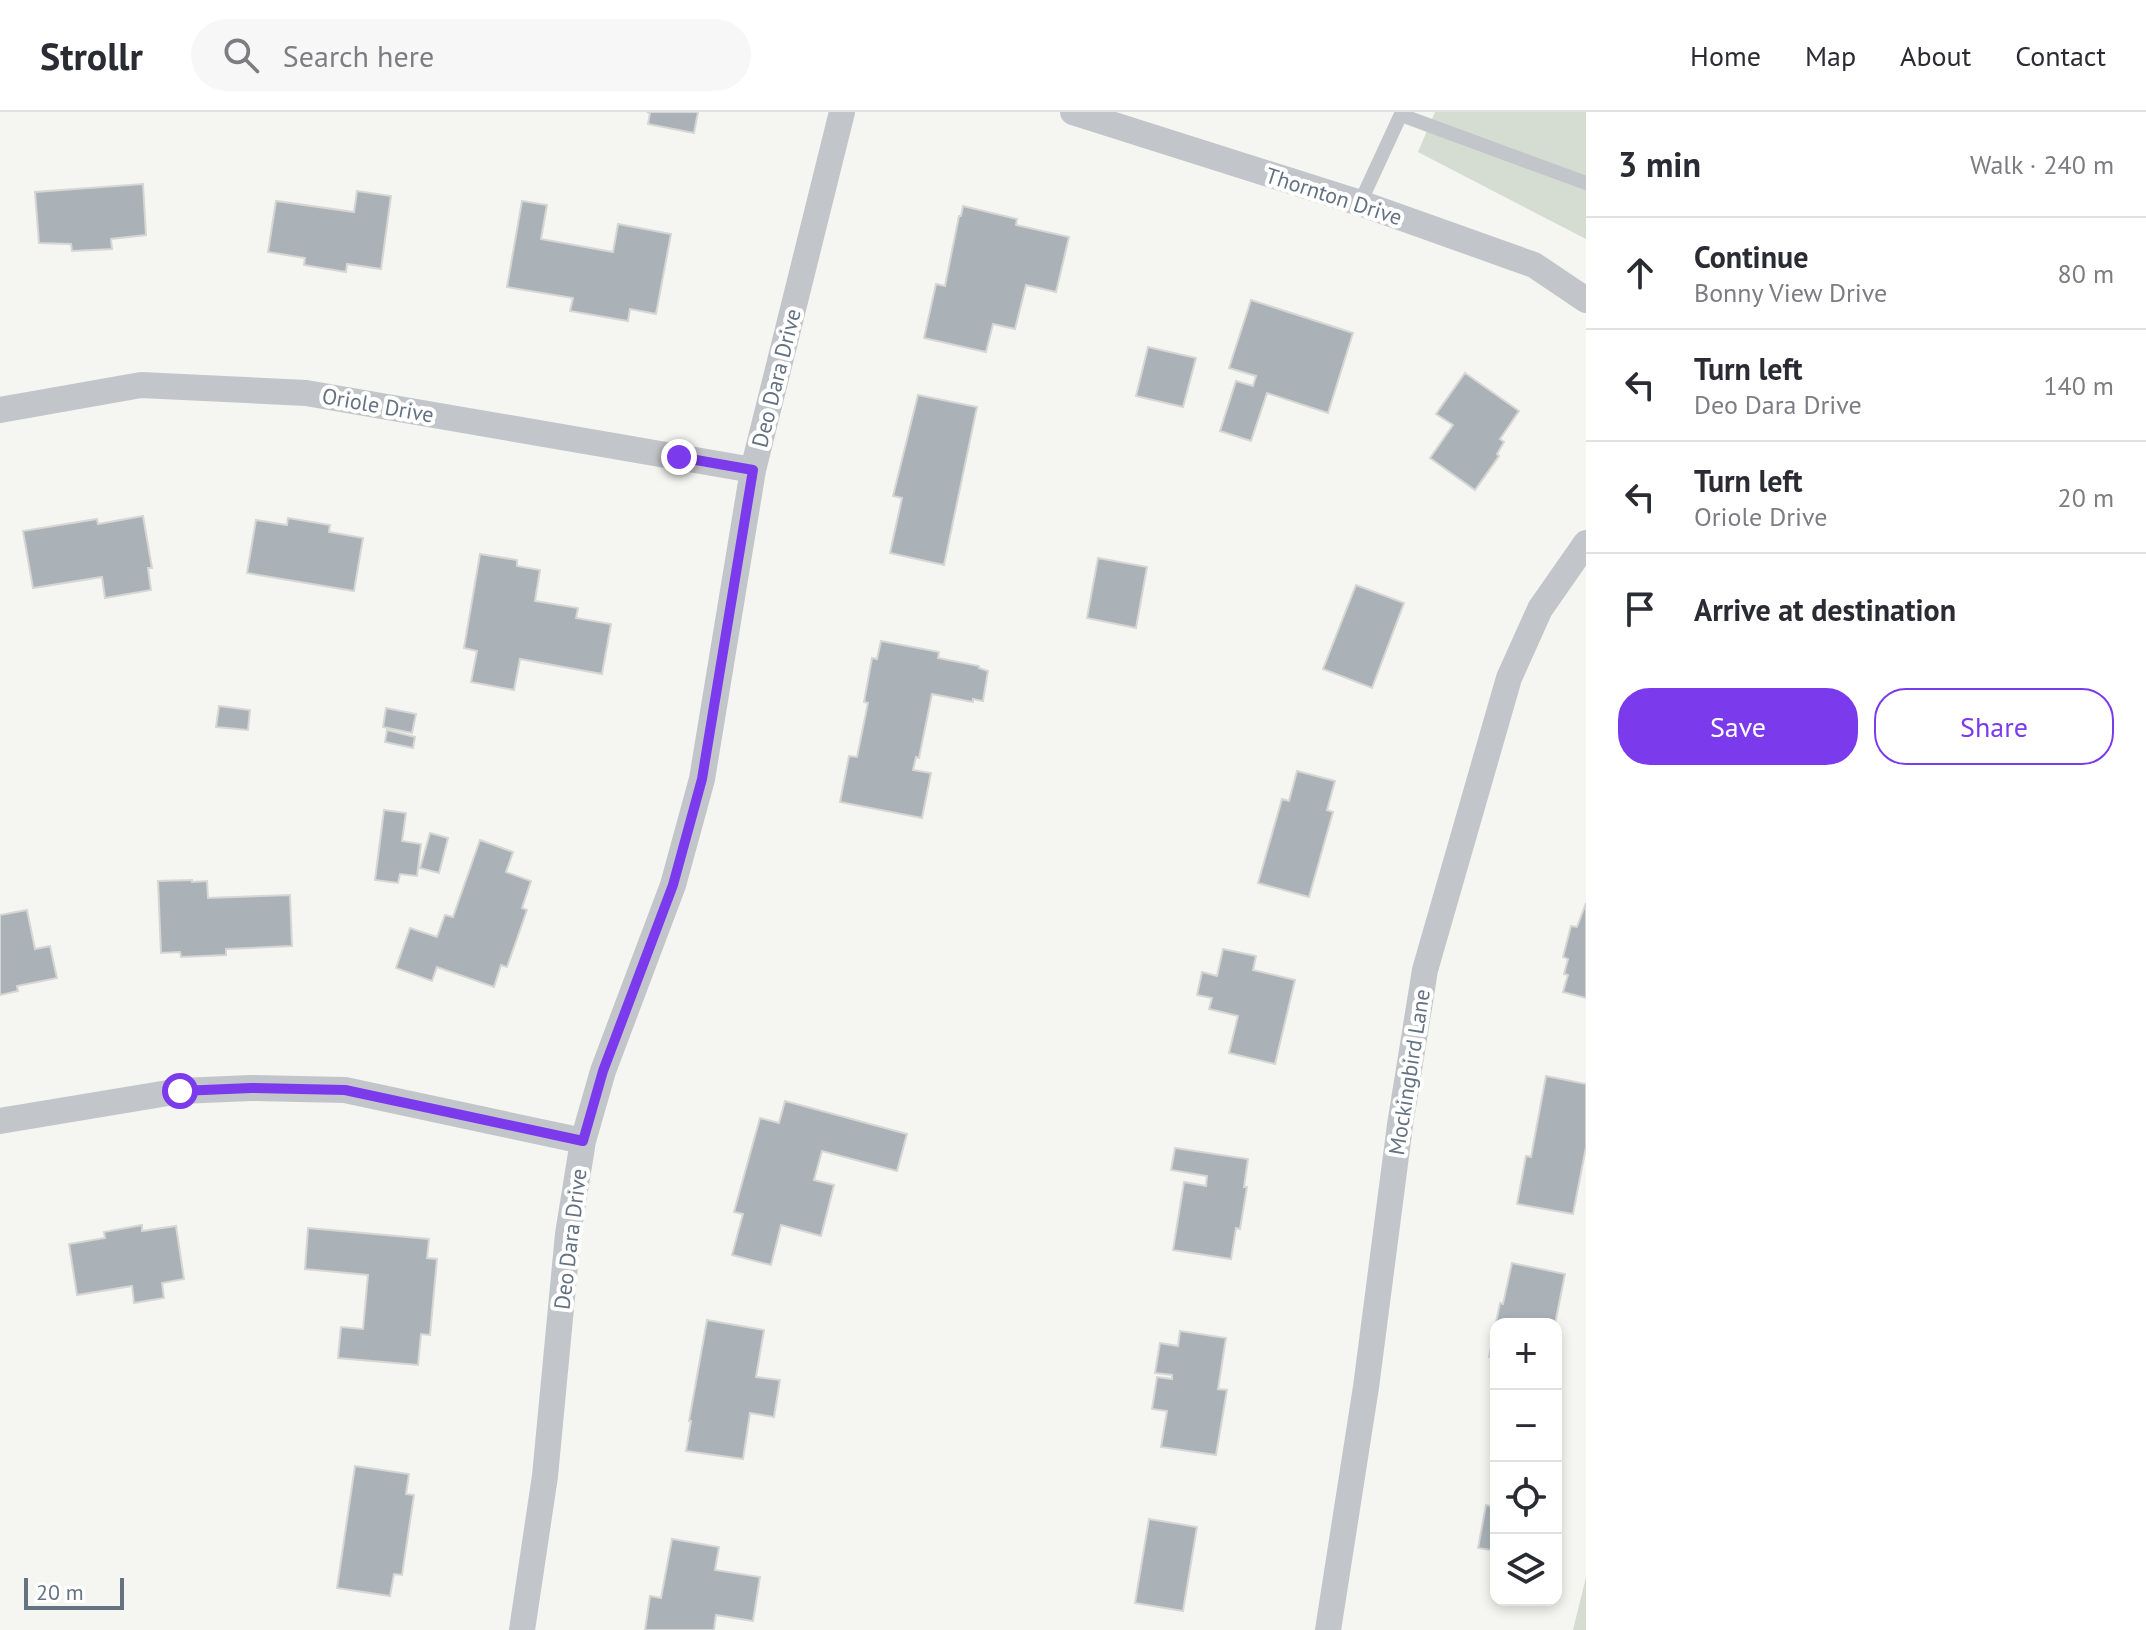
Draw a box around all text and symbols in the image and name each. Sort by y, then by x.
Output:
search box [191,19,751,91]
text: Strollr [40,31,143,80]
icon: search [219,33,263,77]
text: Search here [283,36,434,75]
text: Home [1690,37,1761,74]
text: Map [1805,37,1856,74]
text: About [1900,37,1971,74]
text: Contact [2015,37,2106,74]
text: 3 min [1618,142,1701,186]
text: Walk · 240 m [1970,148,2114,181]
street label: Thornton Drive [1262,161,1406,231]
text: Continue [1694,237,1808,276]
icon: ahead [1618,251,1662,295]
text: 80 m [2058,257,2114,290]
text: Bonny View Drive [1694,276,1887,309]
street label: Deo Dara Drive [745,306,807,450]
text: Turn left [1694,349,1802,388]
icon: left [1618,363,1662,407]
text: 140 m [2043,369,2114,402]
street label: Oriole Drive [320,381,436,429]
text: Deo Dara Drive [1694,388,1862,421]
route end [661,439,697,475]
text: Turn left [1694,461,1802,500]
icon: left [1618,475,1662,519]
text: 20 m [2058,481,2114,514]
text: Oriole Drive [1694,500,1828,533]
icon: arrive [1618,587,1662,631]
text: Arrive at destination [1694,590,1956,629]
button: Save [1618,688,1858,765]
button: Share [1874,688,2114,765]
street label: Mockingbird Lane [1382,987,1436,1157]
route start [162,1073,198,1109]
street label: Deo Dara Drive [547,1167,593,1311]
map controls [1490,1318,1562,1606]
button: + [1490,1318,1562,1390]
button: − [1490,1390,1562,1462]
button: locate [1490,1462,1562,1534]
button: layers [1490,1534,1562,1606]
scale bar [24,1574,124,1610]
text: 20 m [36,1578,84,1606]

